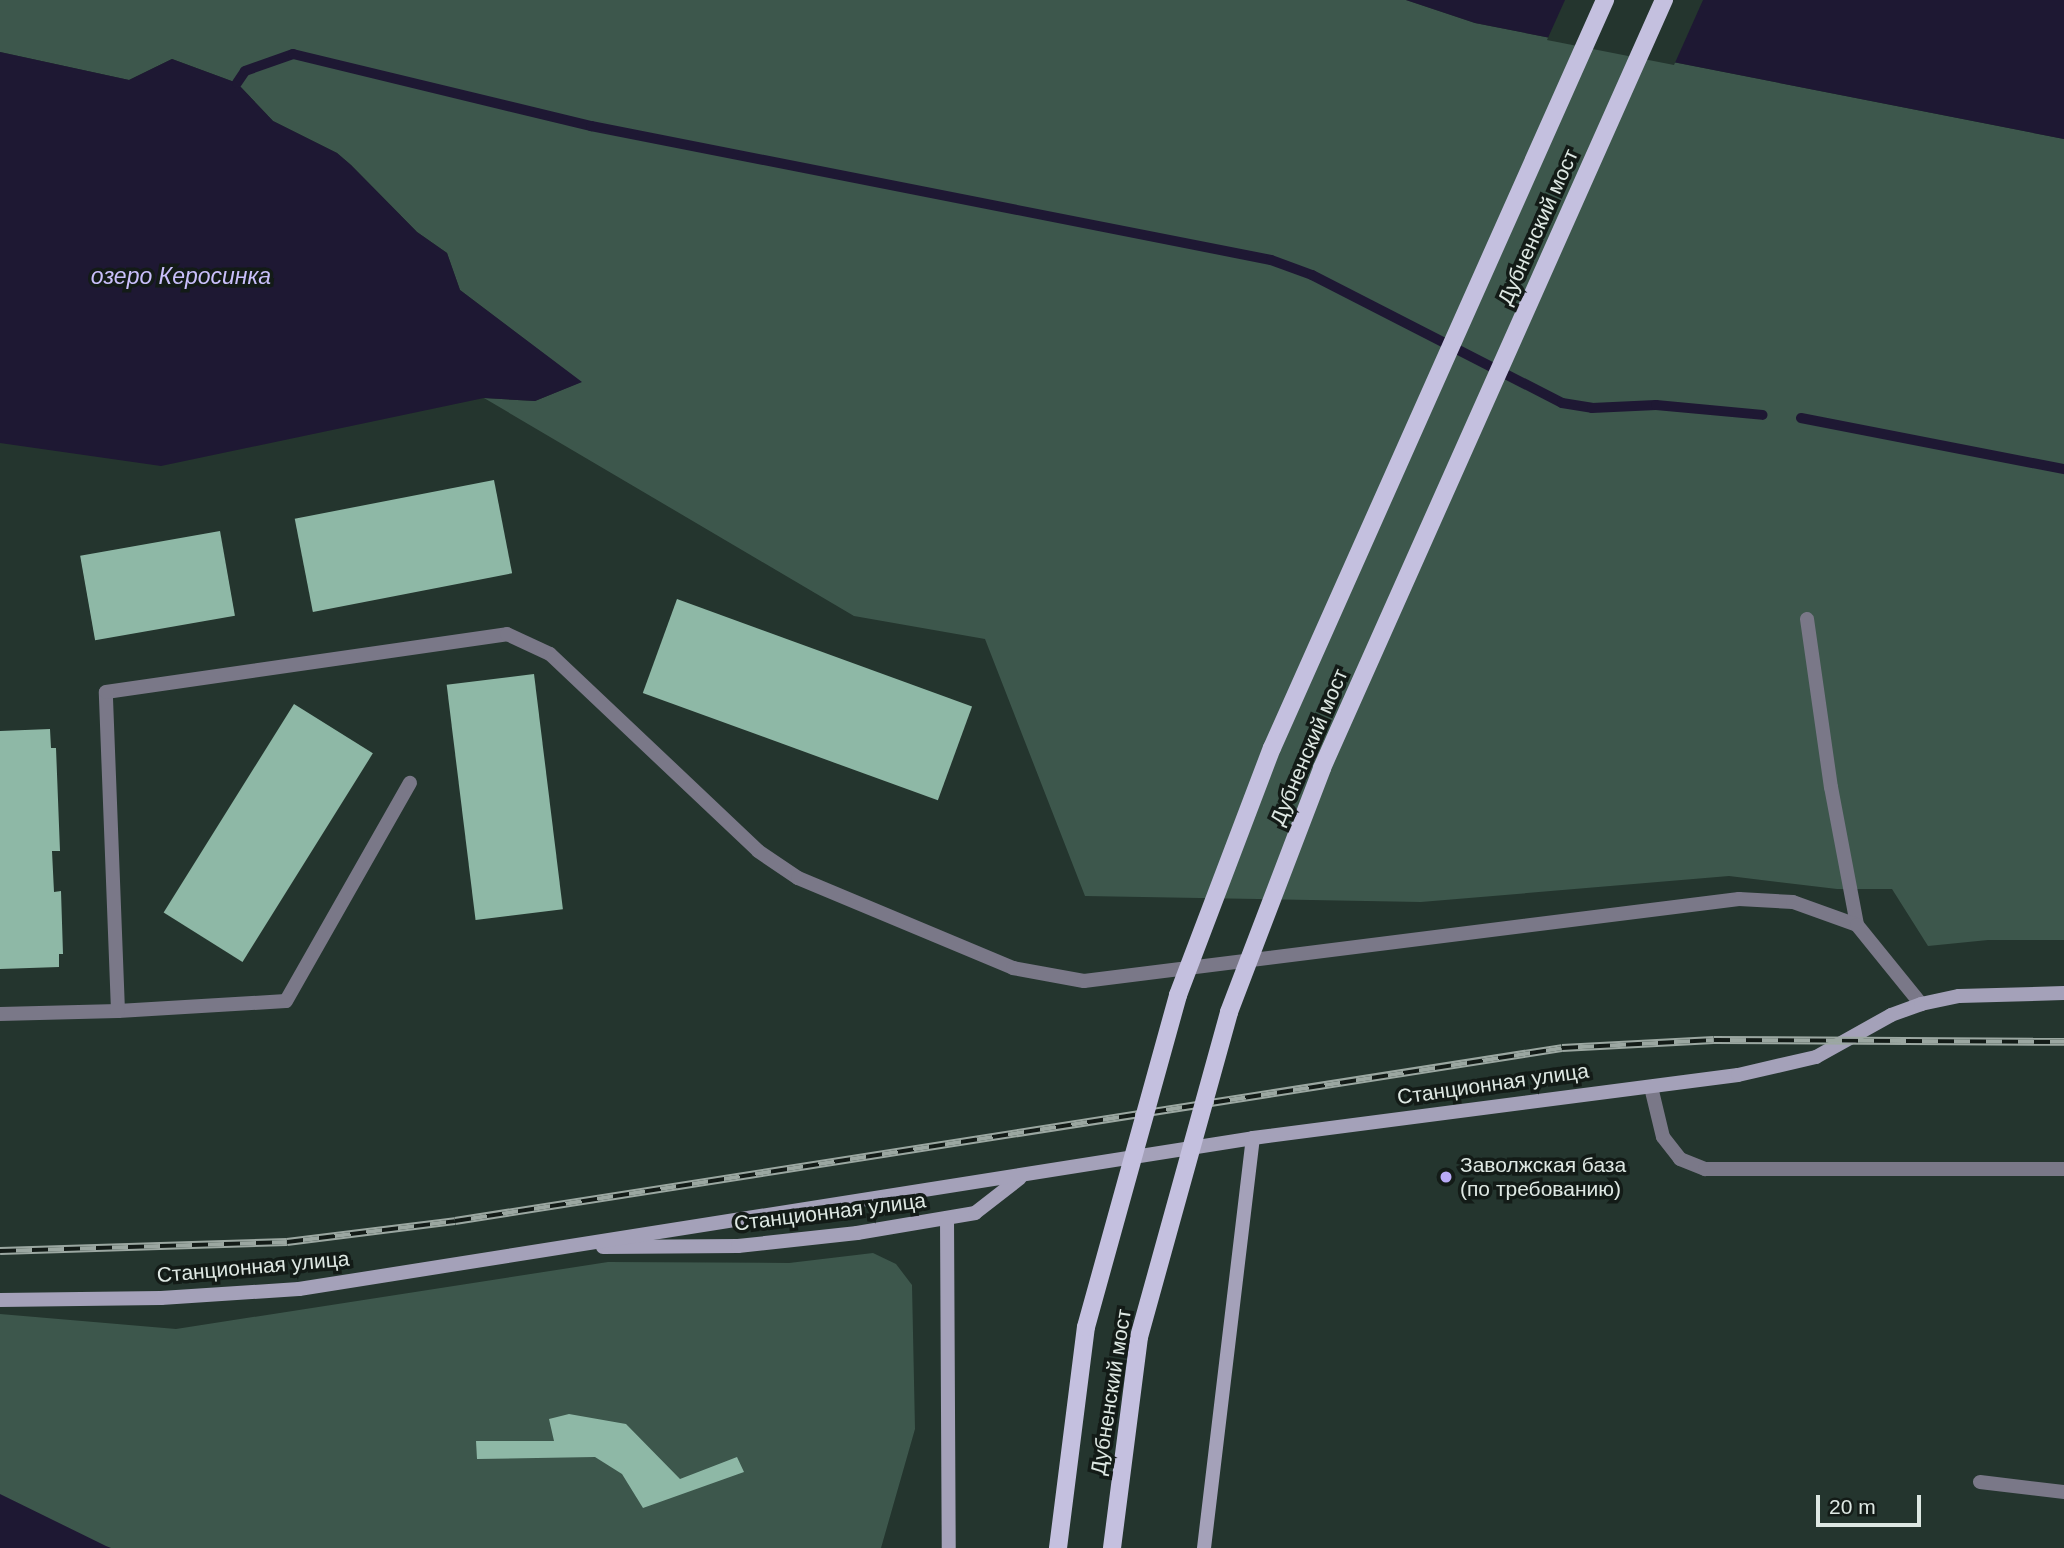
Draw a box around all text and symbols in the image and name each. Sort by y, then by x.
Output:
street label: Дубненский мост [1492,145,1584,309]
water label: озеро Керосинка [91,262,271,290]
street label: Дубненский мост [1265,665,1353,829]
street label: Станционная улица [1396,1058,1590,1110]
place label: Заволжская база (по требованию) [1460,1152,1626,1202]
marker: Заволжская база (по требованию) [1438,1169,1454,1185]
street label: Станционная улица [733,1188,927,1236]
street label: Станционная улица [156,1246,350,1288]
street label: Дубненский мост [1085,1307,1137,1477]
scale bar [1819,1482,1924,1526]
text: 20 m [1829,1495,1876,1518]

